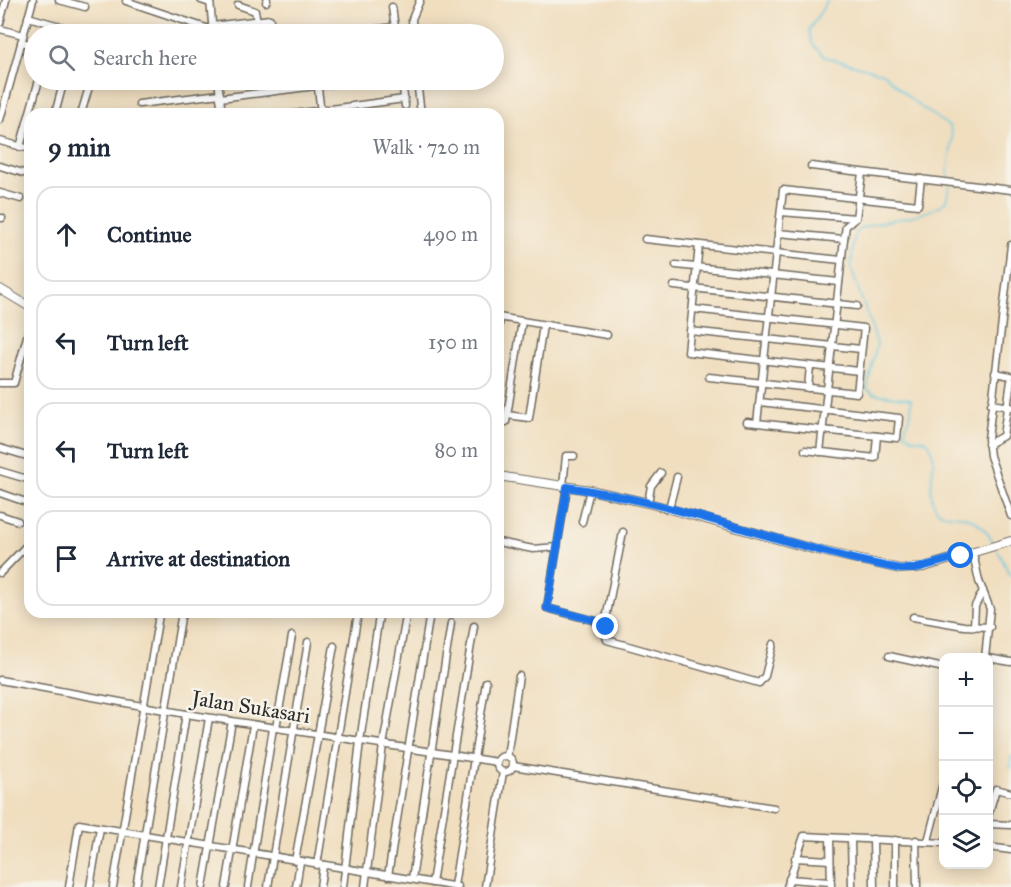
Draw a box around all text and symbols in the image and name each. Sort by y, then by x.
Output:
search box [24,24,504,90]
icon: search [45,41,78,74]
text: Search here [93,44,197,71]
text: 9 min [48,131,111,163]
text: Walk · 720 m [373,135,480,159]
icon: ahead [50,218,83,251]
text: Continue [107,221,192,248]
text: 490 m [423,222,478,246]
icon: left [50,326,83,359]
text: Turn left [107,329,189,356]
text: 150 m [428,330,478,354]
icon: left [50,434,83,467]
text: Turn left [107,437,189,464]
text: 80 m [435,438,478,462]
icon: arrive [50,542,83,575]
route start [947,542,973,568]
text: Arrive at destination [107,545,290,572]
route end [592,613,618,639]
map controls [939,653,993,869]
button: + [939,653,993,707]
street label: Jalan Sukasari [188,685,312,729]
button: − [939,707,993,761]
button: locate [939,761,993,815]
button: layers [939,815,993,869]

